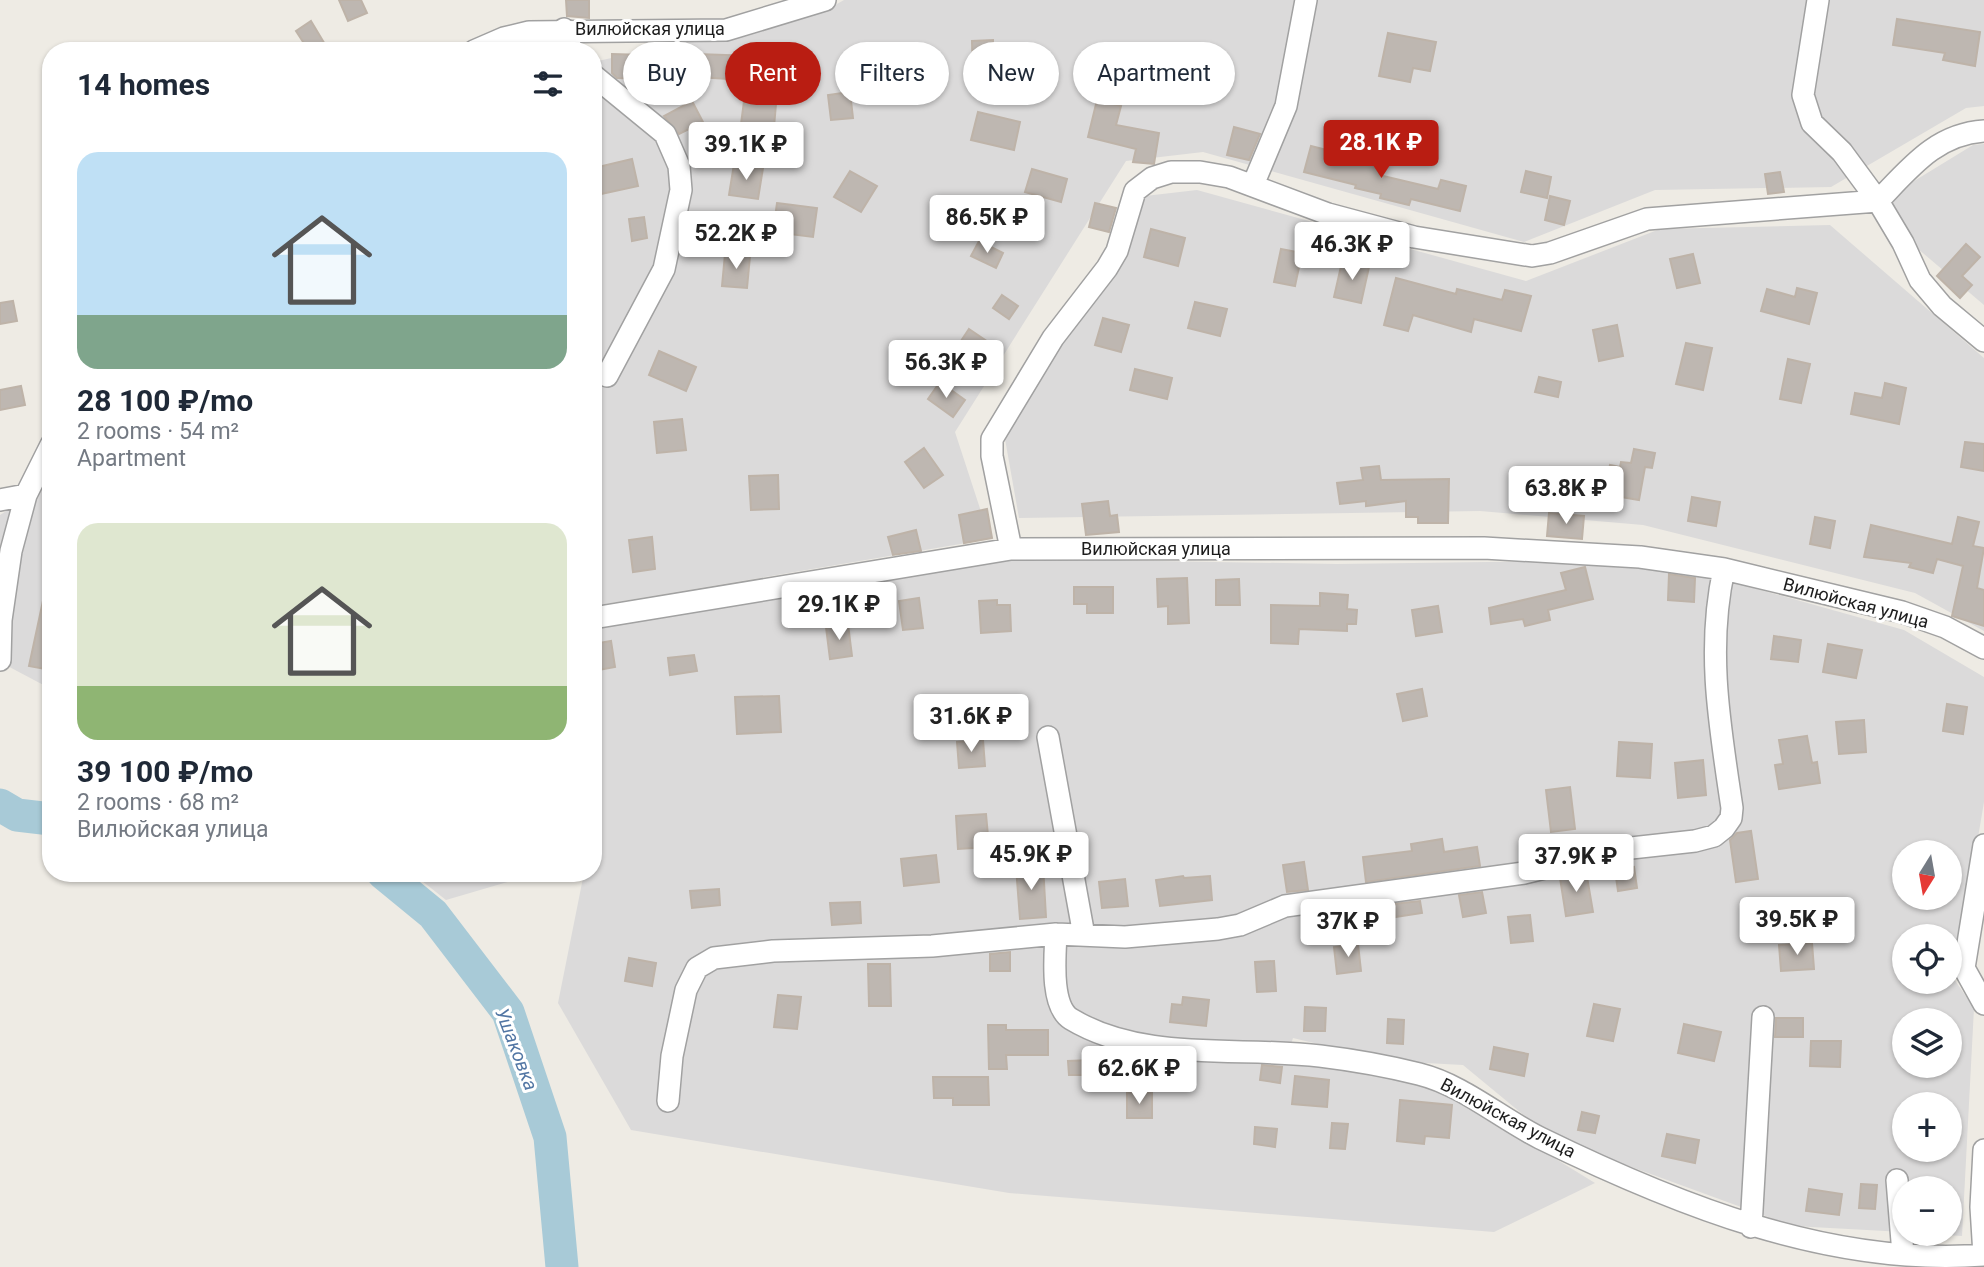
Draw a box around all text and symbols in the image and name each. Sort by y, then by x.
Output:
street label: Вилюйская улица [575,18,725,39]
chip: Buy [623,42,711,105]
chip: Rent [725,42,821,105]
chip: Filters [835,42,949,105]
chip: New [963,42,1059,105]
chip: Apartment [1073,42,1235,105]
icon: filters [529,65,567,103]
text: 14 homes [77,67,210,102]
pin: 28.1K ₽ [1316,120,1446,180]
pin: 39.1K ₽ [681,122,811,182]
text: 28.1K ₽ [1340,129,1422,156]
text: 39.1K ₽ [705,131,787,158]
pin: 86.5K ₽ [922,196,1052,255]
icon: home [259,197,385,323]
text: 86.5K ₽ [946,204,1028,231]
pin: 52.2K ₽ [671,212,801,271]
text: 52.2K ₽ [695,220,777,247]
pin: 46.3K ₽ [1287,222,1417,282]
text: 46.3K ₽ [1311,231,1393,258]
pin: 56.3K ₽ [881,340,1011,400]
text: 56.3K ₽ [905,349,987,376]
text: 28 100 ₽/mo [77,383,253,418]
text: 2 rooms · 54 m² [77,418,239,445]
text: Apartment [77,445,186,472]
pin: 63.8K ₽ [1501,466,1631,526]
text: 63.8K ₽ [1525,475,1607,502]
street label: Вилюйская улица [1081,538,1231,559]
icon: home [259,568,385,694]
street label: Вилюйская улица [1781,573,1931,632]
pin: 29.1K ₽ [774,582,904,642]
text: 29.1K ₽ [798,591,880,618]
pin: 31.6K ₽ [906,694,1036,754]
text: 31.6K ₽ [930,703,1012,730]
text: 39 100 ₽/mo [77,754,253,789]
text: 2 rooms · 68 m² [77,789,239,816]
text: Вилюйская улица [77,816,268,843]
pin: 45.9K ₽ [966,832,1096,892]
pin: 37.9K ₽ [1511,834,1641,894]
north arrow [1892,840,1962,910]
map controls [1892,840,1962,1246]
text: 45.9K ₽ [990,841,1072,868]
text: 37.9K ₽ [1535,843,1617,870]
pin: 39.5K ₽ [1732,898,1862,957]
pin: 37K ₽ [1299,900,1397,959]
text: 39.5K ₽ [1756,906,1838,933]
text: 37K ₽ [1317,908,1379,935]
button: locate [1892,924,1962,994]
water label: Ушаковка [490,1005,543,1094]
button: layers [1892,1008,1962,1078]
pin: 62.6K ₽ [1074,1046,1204,1106]
text: 62.6K ₽ [1098,1055,1180,1082]
street label: Вилюйская улица [1437,1073,1579,1162]
button: + [1892,1092,1962,1162]
button: − [1892,1176,1962,1246]

